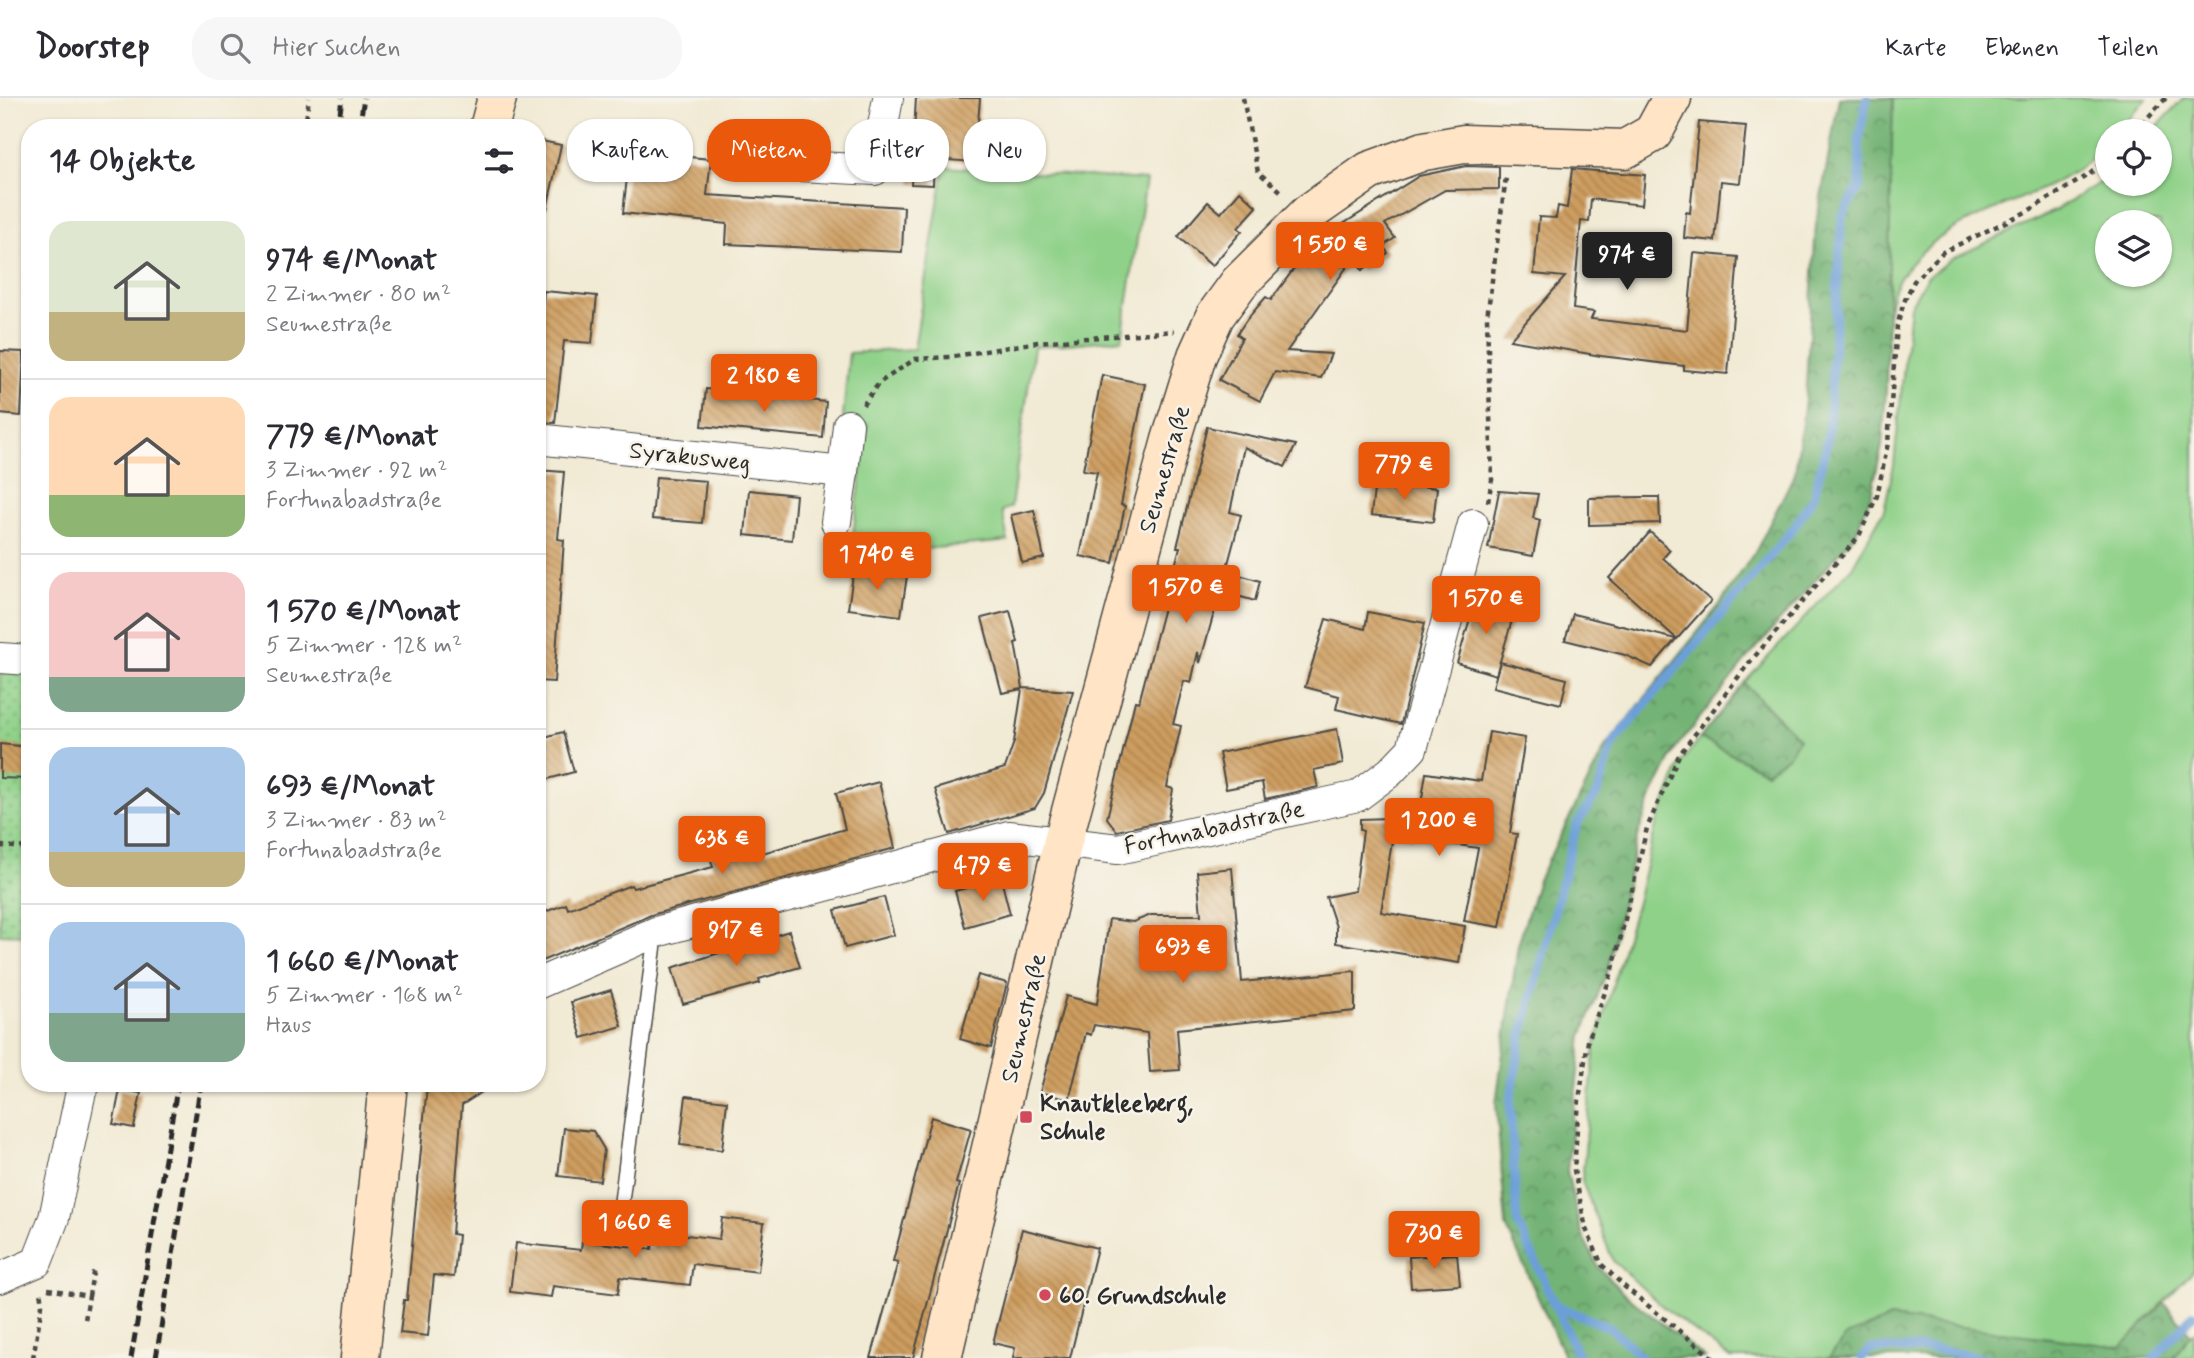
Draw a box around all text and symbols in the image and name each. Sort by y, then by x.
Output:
search box [192,17,682,80]
text: Doorstep [35,26,150,70]
icon: search [216,29,254,67]
text: Hier suchen [272,31,401,65]
text: Karte [1885,33,1947,64]
text: Ebenen [1985,33,2059,64]
text: Teilen [2097,33,2159,64]
chip: Kaufen [567,119,693,182]
chip: Mieten [707,119,831,182]
chip: Filter [845,119,949,182]
chip: Neu [963,119,1046,182]
map controls [2095,119,2172,287]
button: locate [2095,119,2172,196]
text: 14 Objekte [49,142,195,181]
icon: filters [480,142,518,180]
button: layers [2095,210,2172,287]
pin: 1 550 € [1265,222,1395,282]
text: 1 550 € [1292,230,1368,260]
pin: 974 € [1578,232,1676,292]
text: 974 € [1598,240,1656,270]
text: 974 €/Monat [266,241,437,280]
icon: home [105,249,189,333]
text: 2 Zimmer · 80 m² [266,280,451,310]
text: Seumestraße [266,310,392,340]
pin: 2 180 € [699,354,829,414]
text: 2 180 € [727,362,801,392]
street label: Seumestraße [1132,402,1199,537]
text: 779 €/Monat [266,417,439,456]
icon: home [105,425,189,509]
street label: Syrakusweg [628,436,752,479]
pin: 779 € [1355,442,1453,502]
text: 779 € [1375,450,1433,480]
text: 3 Zimmer · 92 m² [266,456,447,486]
text: Fortunabadstraße [266,486,442,516]
pin: 1 740 € [812,532,942,592]
text: 1 740 € [839,540,915,570]
pin: 1 570 € [1121,566,1251,625]
text: 1 570 € [1148,573,1224,603]
pin: 1 570 € [1421,576,1551,636]
text: 1 570 € [1448,584,1524,614]
text: 1 570 €/Monat [266,592,461,631]
icon: home [105,600,189,684]
text: 5 Zimmer · 128 m² [266,631,462,661]
text: Seumestraße [266,661,392,691]
text: 693 €/Monat [266,767,435,806]
icon: home [105,775,189,859]
street label: Fortunabadstraße [1121,794,1307,863]
pin: 1 200 € [1374,798,1504,858]
text: 3 Zimmer · 83 m² [266,806,447,836]
text: 1 200 € [1401,806,1477,836]
pin: 638 € [673,816,771,876]
text: 638 € [694,824,750,854]
text: Fortunabadstraße [266,836,442,866]
pin: 479 € [934,844,1032,903]
text: 479 € [954,851,1012,881]
pin: 917 € [687,908,785,968]
text: 917 € [708,916,764,946]
pin: 693 € [1134,926,1232,985]
text: 693 € [1155,933,1211,963]
text: 1 660 €/Monat [266,942,459,981]
icon: home [105,950,189,1034]
street label: Seumestraße [995,950,1054,1086]
text: 5 Zimmer · 168 m² [266,981,463,1011]
text: Haus [266,1011,312,1041]
place label: Knautkleeberg, Schule [1040,1089,1194,1148]
marker: Knautkleeberg, Schule [1018,1109,1034,1125]
pin: 1 660 € [570,1200,700,1260]
text: 1 660 € [598,1208,672,1238]
pin: 730 € [1385,1212,1483,1271]
text: 730 € [1405,1219,1463,1249]
place label: 60. Grundschule [1059,1281,1227,1312]
marker: 60. Grundschule [1037,1287,1053,1303]

